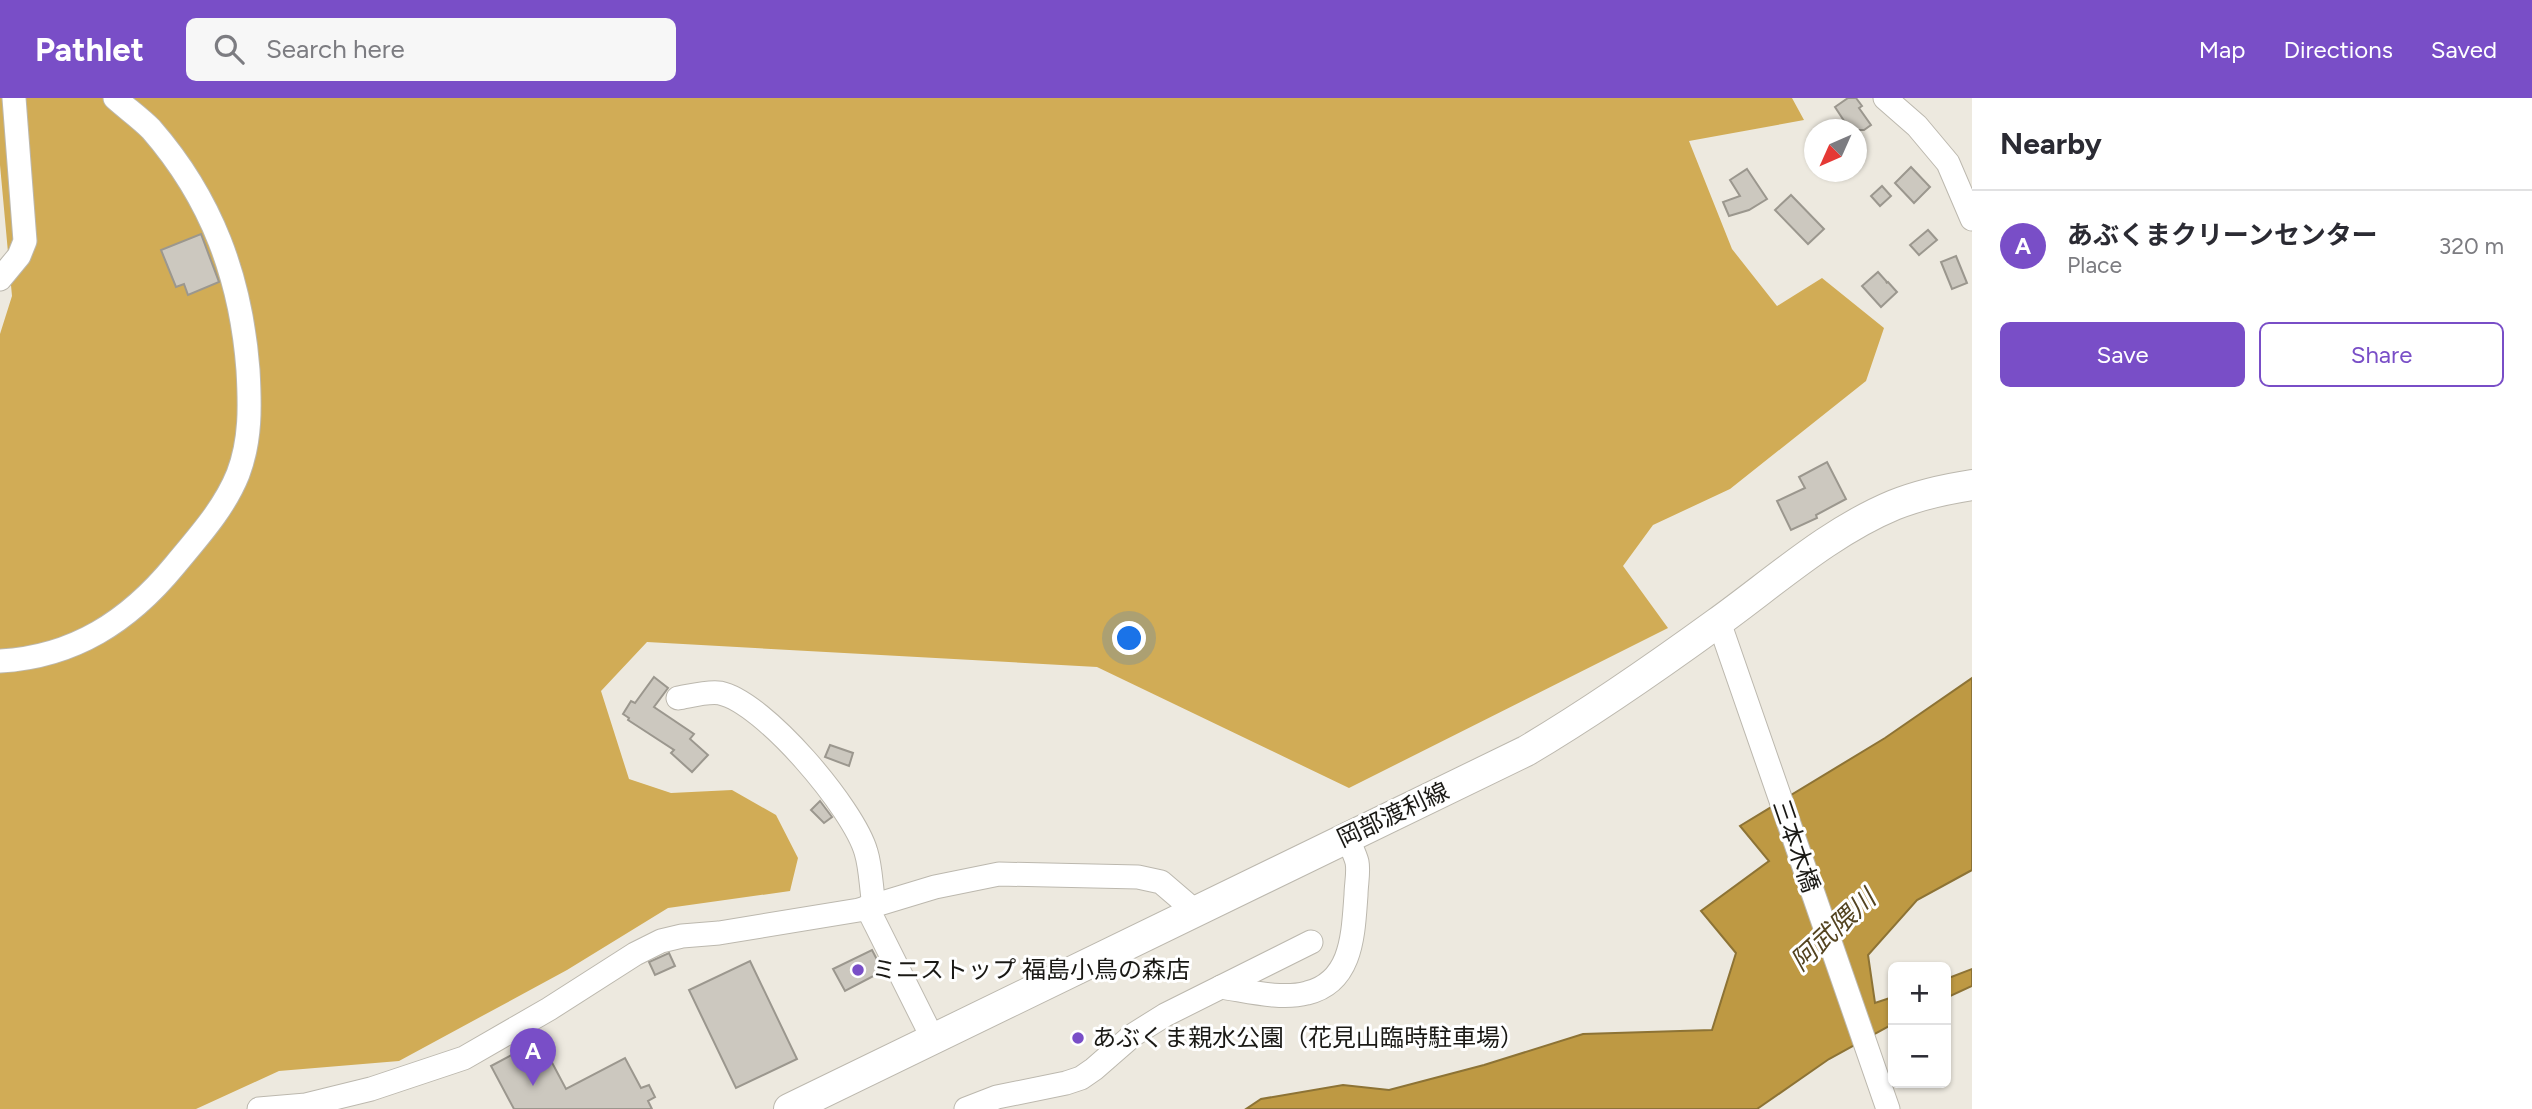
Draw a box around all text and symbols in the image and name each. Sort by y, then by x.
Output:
search box [186,18,676,81]
text: Pathlet [35,30,144,69]
icon: search [210,30,248,68]
text: Search here [266,33,405,65]
text: Map [2199,35,2245,64]
text: Directions [2283,35,2393,64]
text: Saved [2431,35,2497,64]
north arrow [1804,119,1867,182]
text: Nearby [2000,125,2102,162]
text: あぶくまクリーンセンター [2067,219,2378,251]
text: A [2015,232,2031,260]
text: 320 m [2439,232,2504,260]
text: Place [2067,251,2122,279]
button: Save [2000,322,2245,387]
button: Share [2259,322,2504,387]
your location [1112,621,1146,655]
street label: 岡部渡利線 [1332,776,1453,853]
street label: 三本木橋 [1767,796,1826,896]
water label: 阿武隈川 [1784,881,1884,977]
place label: ミニストップ 福島小鳥の森店 [872,955,1190,984]
marker: ミニストップ 福島小鳥の森店 [850,962,866,978]
map controls [1888,962,1951,1088]
button: + [1888,962,1951,1025]
place label: あぶくま親水公園（花見山臨時駐車場） [1092,1023,1524,1052]
button: − [1888,1025,1951,1088]
pin: A [510,1028,556,1086]
marker: あぶくま親水公園（花見山臨時駐車場） [1070,1030,1086,1046]

